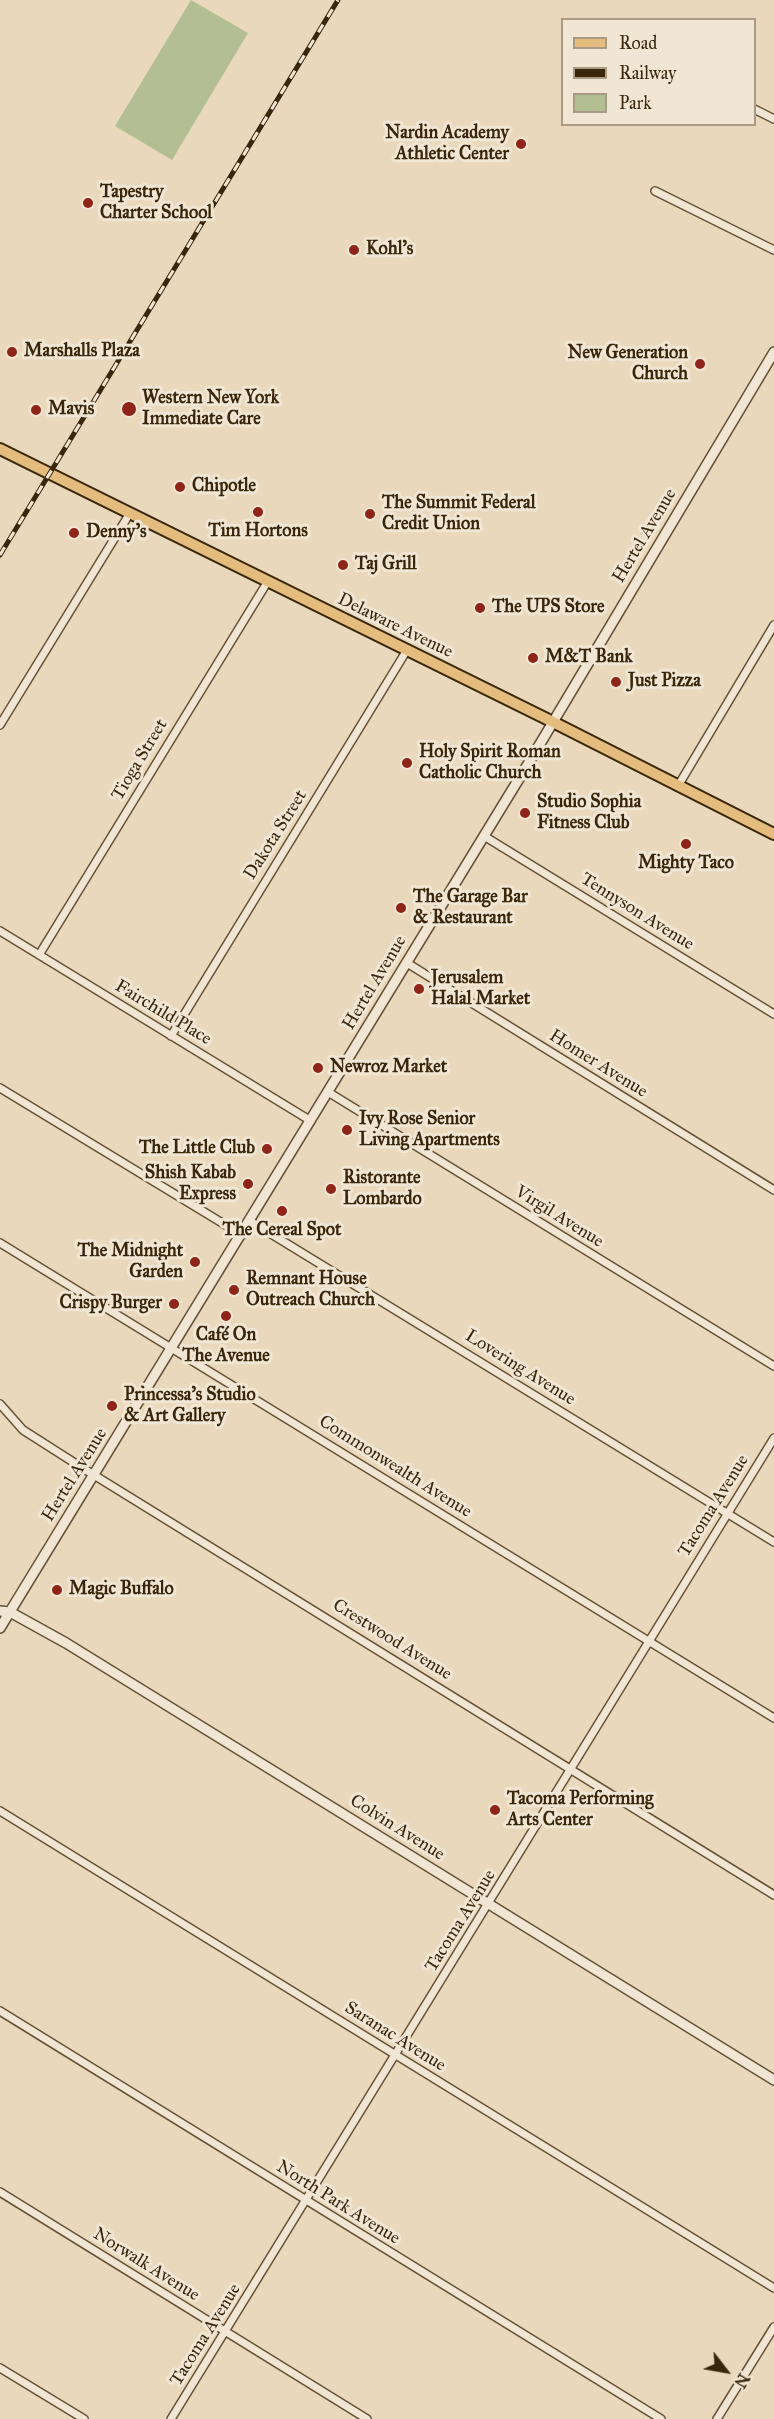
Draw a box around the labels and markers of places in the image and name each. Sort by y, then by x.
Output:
place label: Nardin Academy Athletic Center [385,123,509,166]
marker: Nardin Academy Athletic Center [514,137,528,151]
place label: Tapestry Charter School [100,182,212,224]
marker: Tapestry Charter School [81,196,95,210]
place label: Kohl's [366,239,413,261]
marker: Kohl's [347,243,361,257]
place label: Marshalls Plaza [24,341,140,363]
place label: New Generation Church [567,343,688,386]
marker: Marshalls Plaza [5,345,19,359]
marker: New Generation Church [693,357,707,371]
place label: Western New York Immediate Care [142,388,279,430]
place label: Mavis [48,399,94,421]
marker: Western New York Immediate Care [120,400,138,418]
marker: Mavis [29,403,43,417]
place label: Chipotle [192,476,256,498]
marker: Chipotle [173,480,187,494]
place label: The Summit Federal Credit Union [382,493,536,536]
marker: Tim Hortons [251,505,265,519]
marker: The Summit Federal Credit Union [363,507,377,521]
place label: Tim Hortons [208,521,308,543]
place label: Denny's [86,522,147,544]
marker: Denny's [67,526,81,540]
place label: Taj Grill [355,554,417,576]
marker: Taj Grill [336,558,350,572]
place label: The UPS Store [492,597,604,619]
marker: The UPS Store [473,601,487,615]
place label: M&T Bank [545,647,633,669]
marker: M&T Bank [526,651,540,665]
place label: Just Pizza [628,671,701,693]
marker: Just Pizza [609,675,623,689]
place label: Holy Spirit Roman Catholic Church [419,742,561,784]
marker: Holy Spirit Roman Catholic Church [400,756,414,770]
place label: Studio Sophia Fitness Club [537,792,641,834]
marker: Studio Sophia Fitness Club [518,806,532,820]
marker: Mighty Taco [679,837,693,851]
place label: Mighty Taco [638,853,734,875]
place label: The Garage Bar & Restaurant [413,887,528,930]
marker: The Garage Bar & Restaurant [394,901,408,915]
place label: Jerusalem Halal Market [431,968,530,1010]
marker: Jerusalem Halal Market [412,982,426,996]
place label: Newroz Market [330,1057,447,1079]
marker: Newroz Market [311,1061,325,1075]
place label: Ivy Rose Senior Living Apartments [359,1109,500,1152]
marker: Ivy Rose Senior Living Apartments [340,1123,354,1137]
place label: The Little Club [139,1138,255,1160]
marker: The Little Club [260,1142,274,1156]
place label: Shish Kabab Express [145,1163,236,1206]
place label: Ristorante Lombardo [343,1168,422,1210]
marker: Shish Kabab Express [241,1177,255,1191]
marker: Ristorante Lombardo [324,1182,338,1196]
marker: The Cereal Spot [275,1204,289,1218]
place label: The Cereal Spot [223,1220,341,1242]
place label: The Midnight Garden [78,1241,183,1284]
marker: The Midnight Garden [188,1255,202,1269]
place label: Remnant House Outreach Church [246,1269,375,1312]
marker: Remnant House Outreach Church [227,1283,241,1297]
place label: Crispy Burger [59,1293,162,1315]
marker: Crispy Burger [167,1297,181,1311]
marker: Café On The Avenue [219,1309,233,1323]
place label: Café On The Avenue [182,1325,270,1368]
place label: Princessa's Studio & Art Gallery [124,1385,256,1428]
marker: Princessa's Studio & Art Gallery [105,1399,119,1413]
place label: Magic Buffalo [69,1579,174,1601]
marker: Magic Buffalo [50,1583,64,1597]
place label: Tacoma Performing Arts Center [507,1789,653,1832]
marker: Tacoma Performing Arts Center [488,1803,502,1817]

